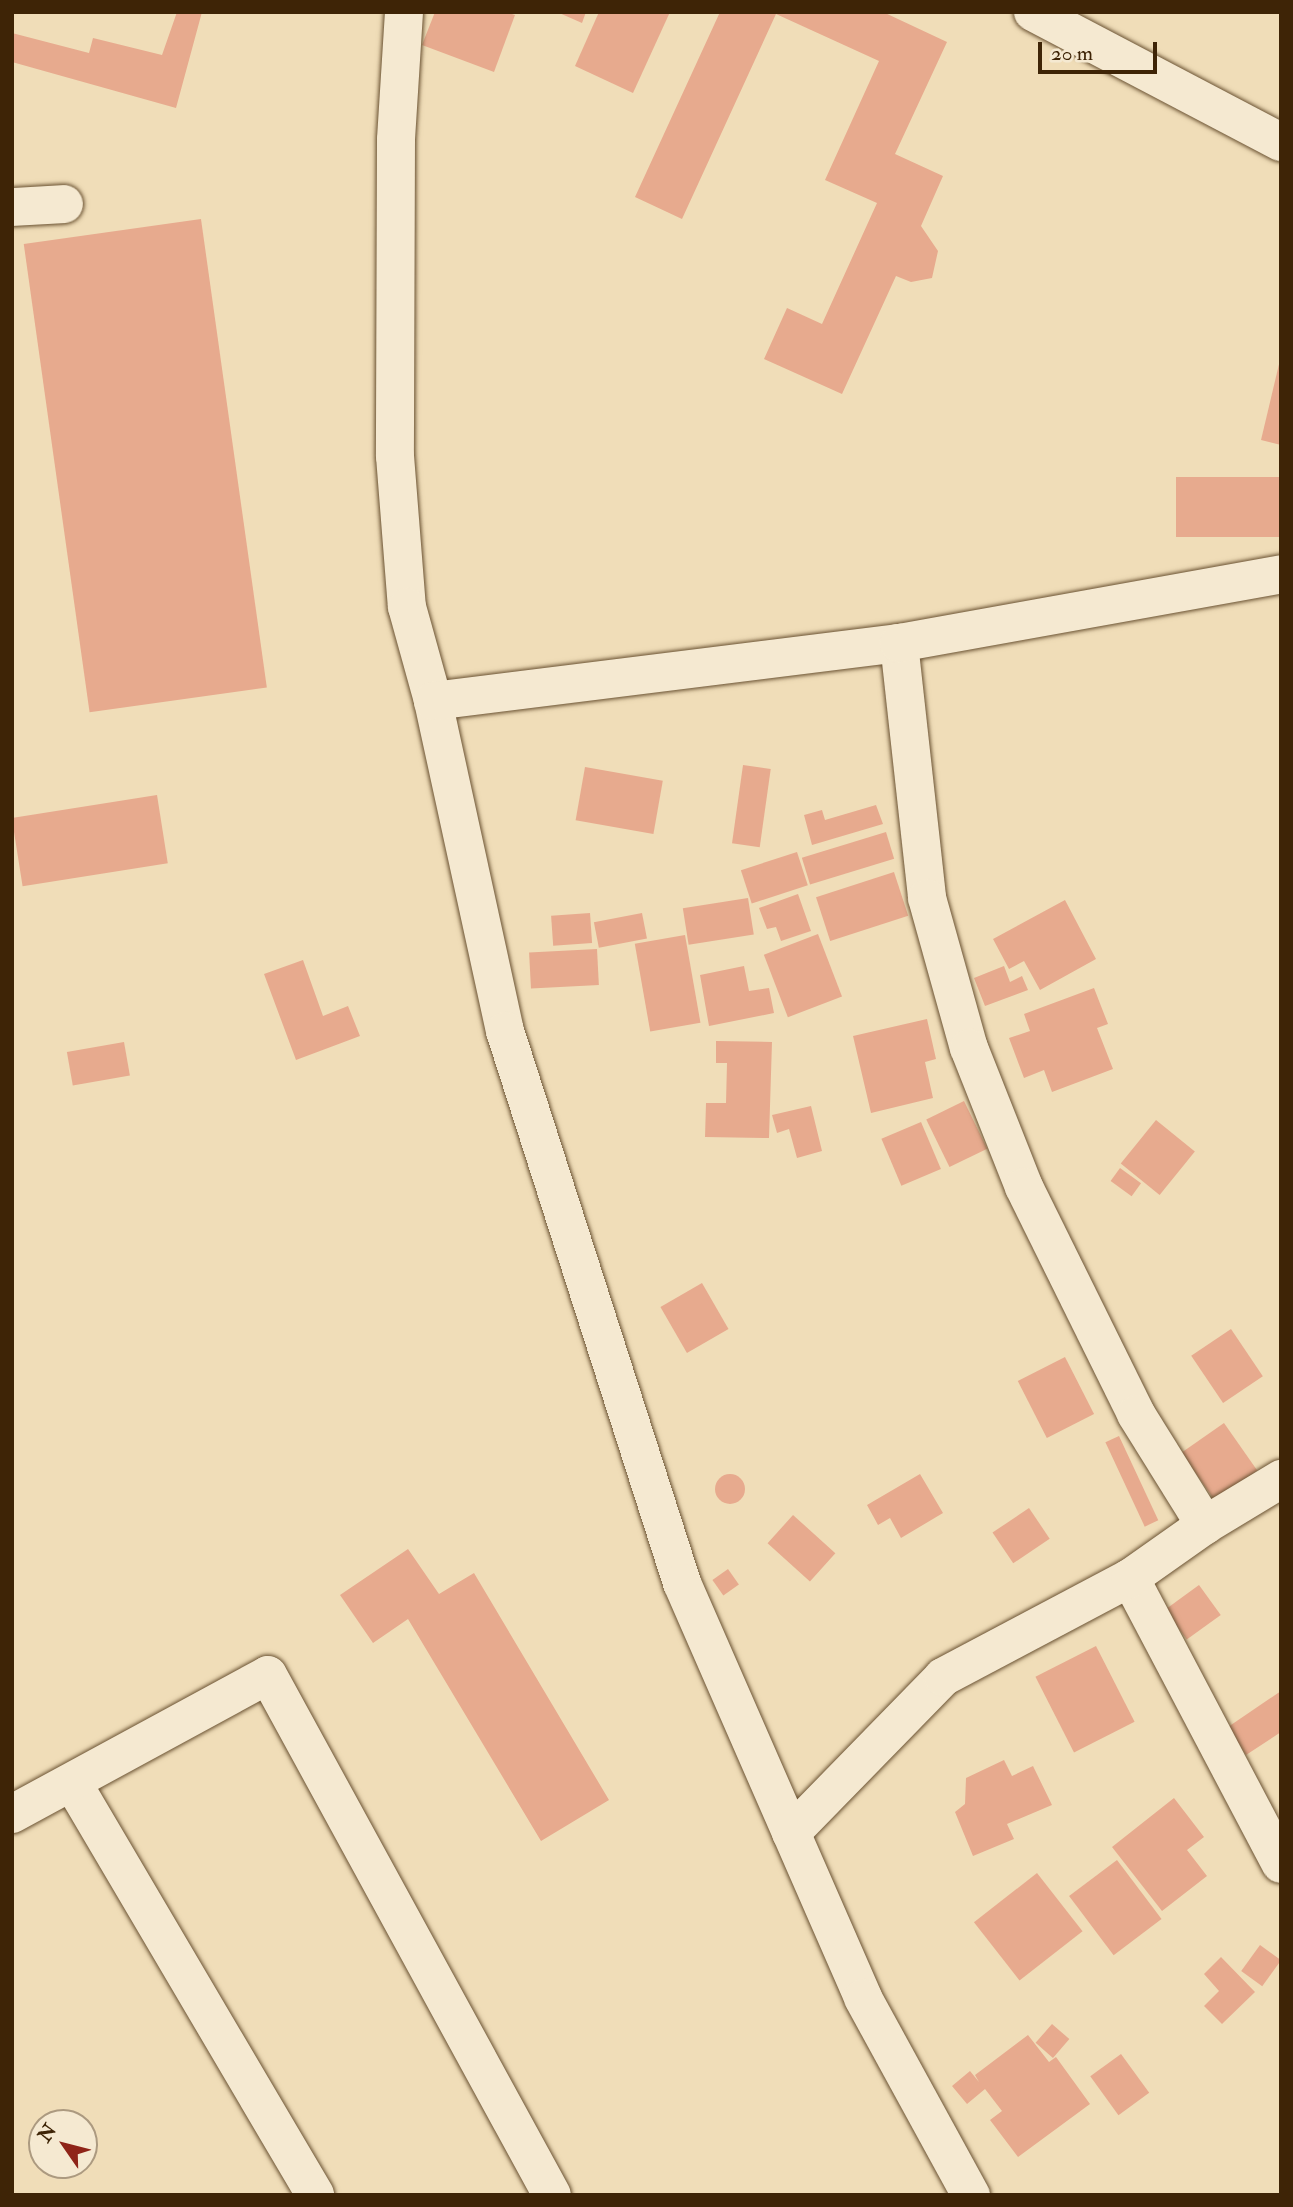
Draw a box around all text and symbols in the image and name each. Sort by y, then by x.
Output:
scale bar [1041,28,1160,72]
text: 20 m [1051,40,1093,67]
north arrow [28,2109,98,2179]
text: N [33,2119,62,2147]

